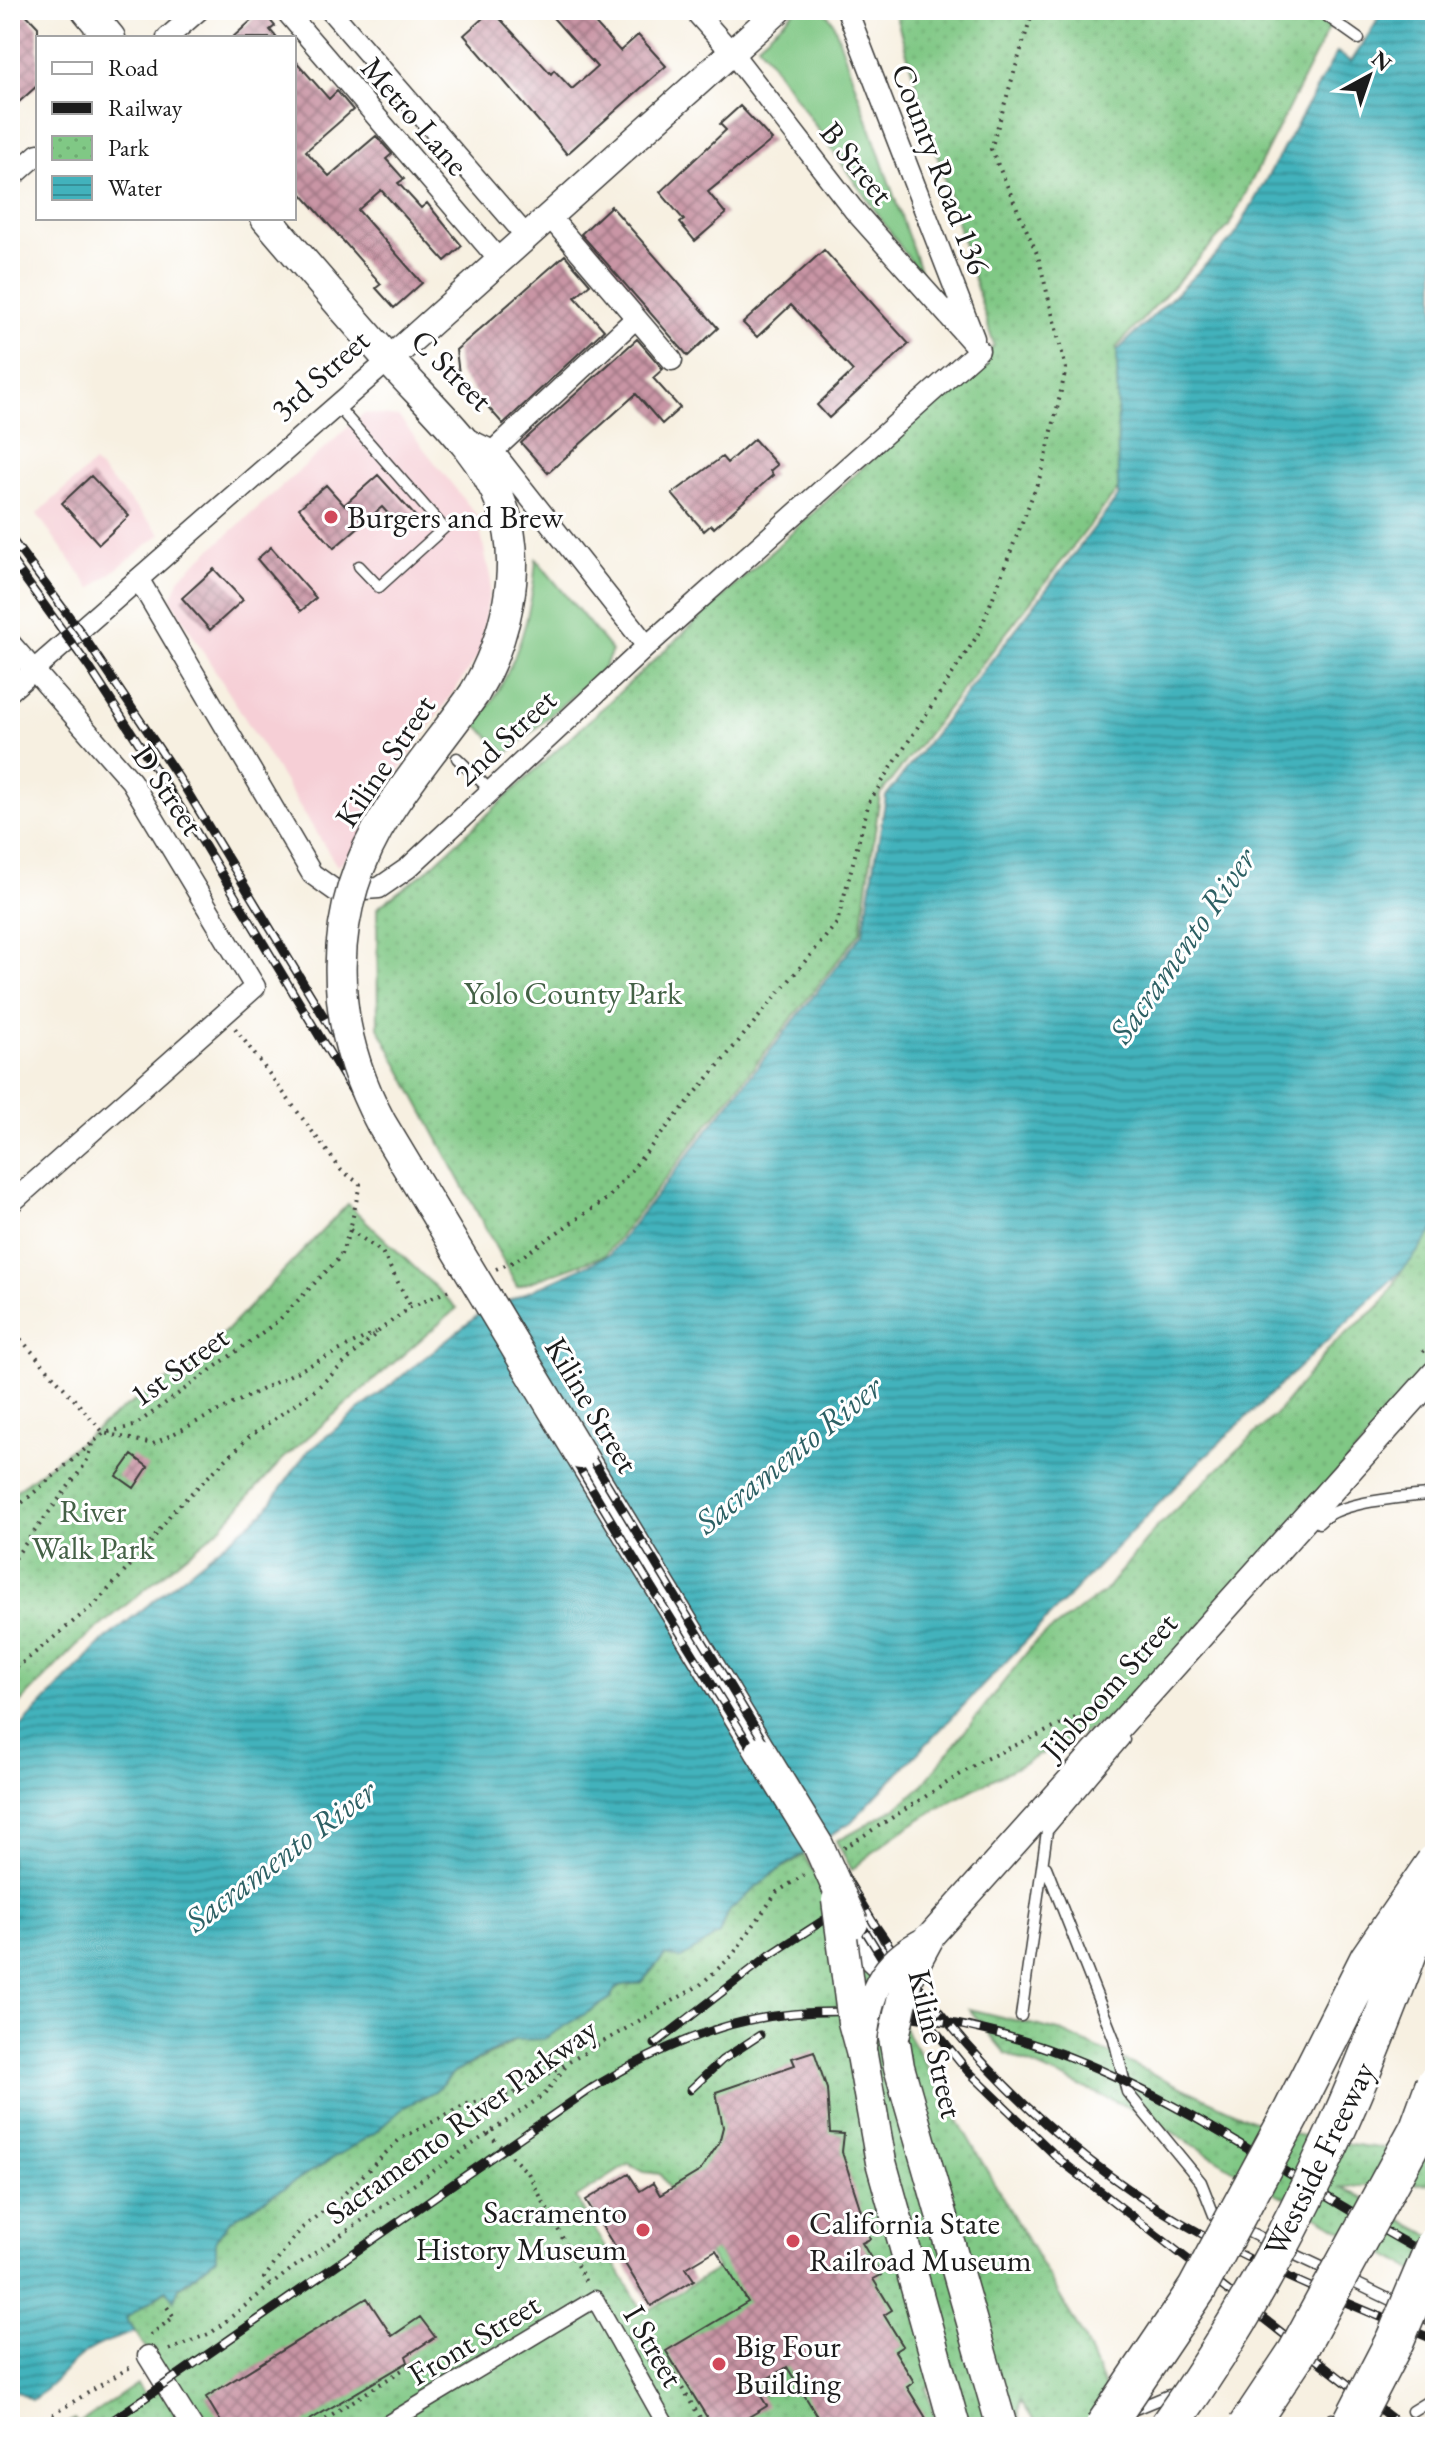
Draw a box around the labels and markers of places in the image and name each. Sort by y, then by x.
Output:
place label: Burgers and Brew [347,496,564,538]
marker: Burgers and Brew [322,508,340,526]
place label: Sacramento History Museum [416,2191,627,2270]
place label: California State Railroad Museum [809,2202,1032,2281]
marker: Sacramento History Museum [634,2221,652,2239]
marker: California State Railroad Museum [784,2232,802,2250]
place label: Big Four Building [735,2325,842,2404]
marker: Big Four Building [710,2355,728,2373]

